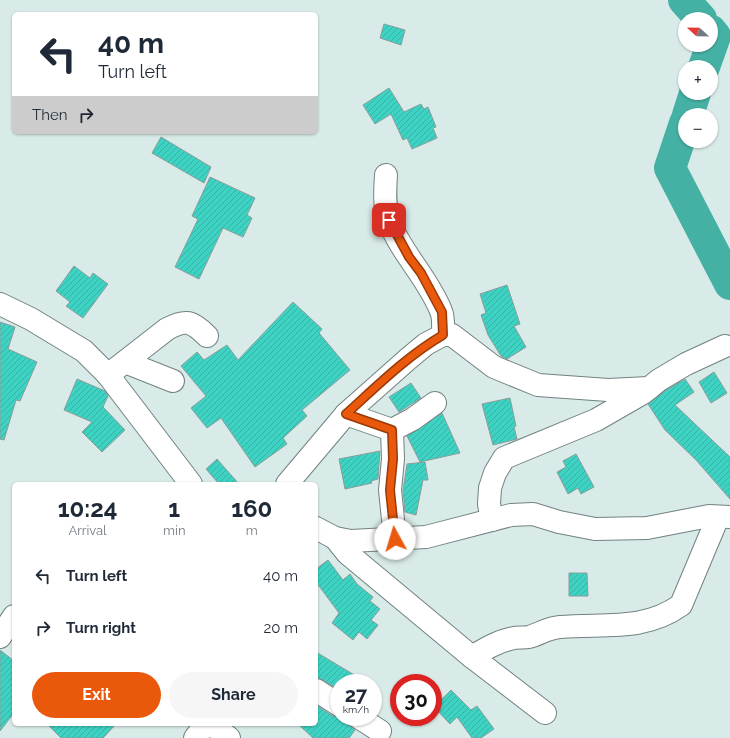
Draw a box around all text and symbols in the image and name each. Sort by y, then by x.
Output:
north arrow [678,12,718,52]
map controls [678,12,718,148]
text: 40 m [98,27,164,60]
icon: left [32,28,84,80]
button: + [678,60,718,100]
text: Turn left [98,61,167,82]
icon: right [75,104,97,126]
text: Then [32,106,67,124]
button: − [678,108,718,148]
pin [372,203,406,237]
icon: arrive [378,209,400,231]
text: 10:24 [58,494,117,523]
text: 1 [168,494,180,523]
text: 160 [231,494,272,523]
position arrow [374,518,416,560]
text: Arrival [68,523,107,538]
text: min [163,523,185,538]
text: m [246,523,258,538]
icon: left [32,565,54,587]
text: Turn left [66,567,127,585]
text: 40 m [263,567,298,585]
icon: right [32,617,54,639]
text: Turn right [66,619,136,637]
text: 20 m [263,619,298,637]
button: Exit [32,672,161,718]
button: Share [169,672,298,718]
speed limit sign: 30 [390,674,442,726]
text: 27 [345,683,367,707]
text: km/h [343,704,369,715]

